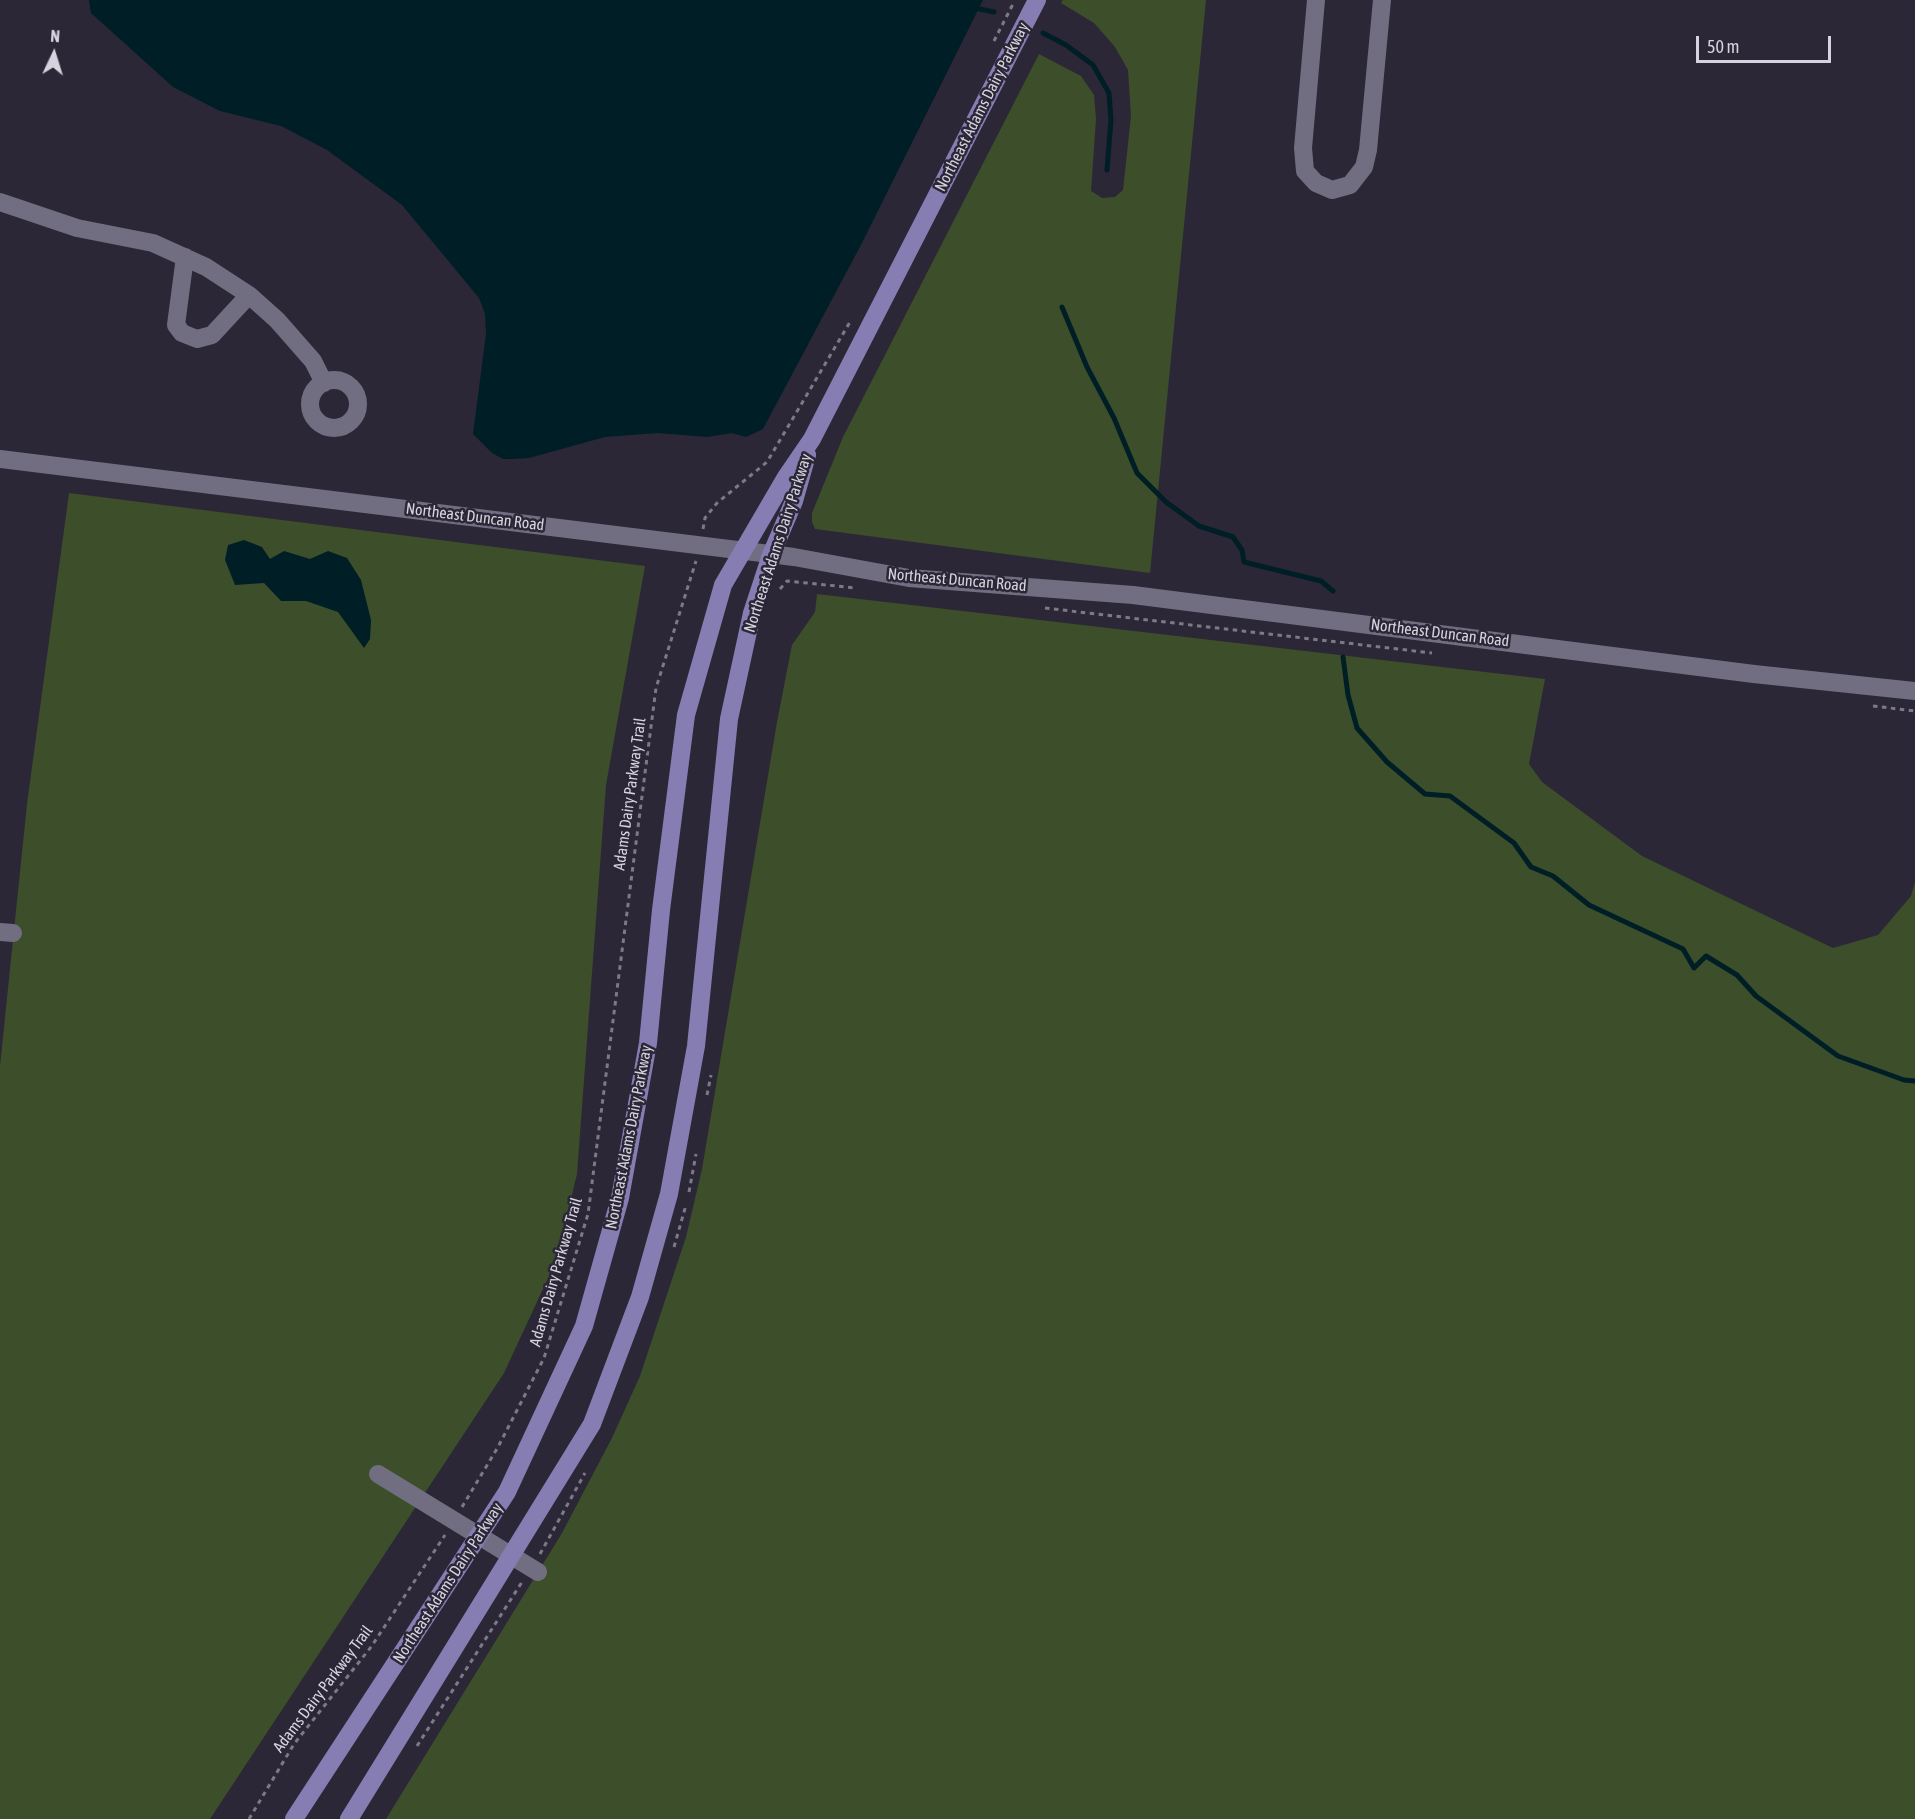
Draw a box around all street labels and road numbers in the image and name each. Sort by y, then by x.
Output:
street label: Northeast Adams Dairy Parkway [931,19,1033,195]
street label: Northeast Adams Dairy Parkway [740,451,816,635]
street label: Northeast Duncan Road [405,499,545,535]
street label: Northeast Duncan Road [887,564,1027,596]
street label: Northeast Duncan Road [1370,615,1510,651]
street label: Adams Dairy Parkway Trail [610,716,650,872]
street label: Northeast Adams Dairy Parkway [602,1043,656,1231]
street label: Adams Dairy Parkway Trail [526,1195,586,1349]
street label: Northeast Adams Dairy Parkway [389,1499,507,1667]
street label: Adams Dairy Parkway Trail [269,1622,377,1756]

